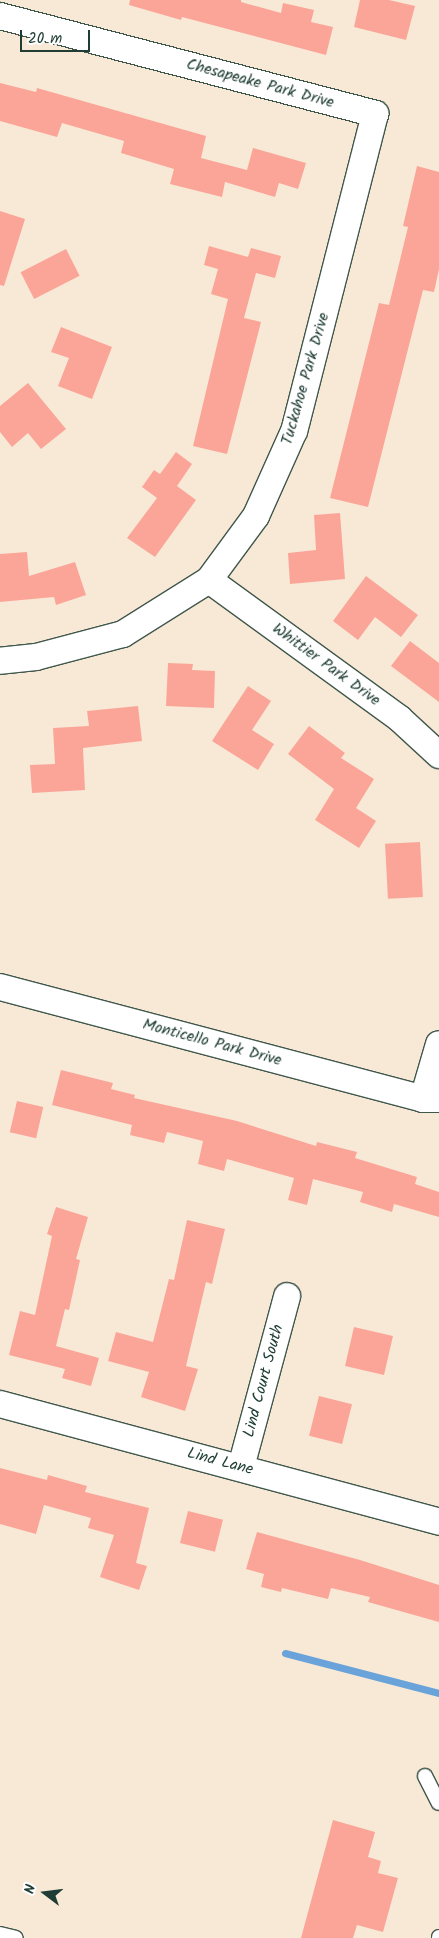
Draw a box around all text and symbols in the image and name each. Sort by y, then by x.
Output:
scale bar [22,20,92,52]
text: 20 m [28,27,62,51]
street label: Chesapeake Park Drive [184,55,336,113]
street label: Tuckahoe Park Drive [278,311,334,447]
street label: Whittier Park Drive [268,619,384,711]
street label: Monticello Park Drive [140,1015,284,1071]
street label: Lind Court South [240,1322,288,1440]
street label: Lind Lane [185,1444,255,1480]
north arrow [20,1868,70,1918]
text: N [19,1882,42,1896]

